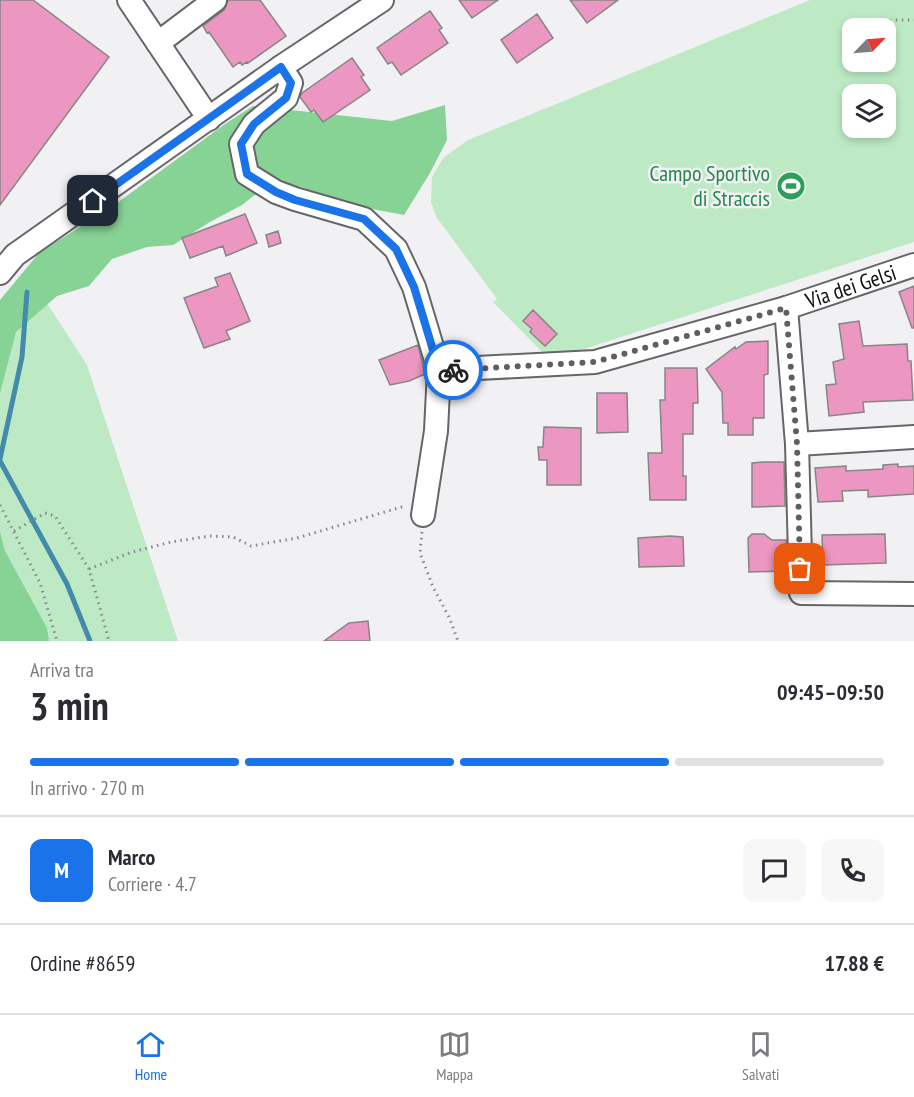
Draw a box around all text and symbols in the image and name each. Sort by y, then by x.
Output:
north arrow [842,18,896,72]
map controls [842,18,896,138]
button: layers [842,84,896,138]
place label: Campo Sportivo di Straccis [649,159,770,212]
sports icon: Campo Sportivo di Straccis [775,170,807,202]
pin [67,175,118,226]
icon: home [76,184,109,217]
street label: Via dei Gelsi [801,258,900,315]
courier [423,340,483,400]
icon: bike [437,354,470,387]
pin [774,543,825,594]
icon: bag [783,552,816,585]
text: Arriva tra [30,657,94,683]
text: 09:45–09:50 [777,678,884,706]
text: 3 min [30,680,109,731]
text: In arrivo · 270 m [30,775,144,801]
button: chat [743,839,806,902]
button: phone [821,839,884,902]
text: Marco [108,843,155,871]
text: M [54,856,69,884]
text: Corriere · 4.7 [108,871,197,897]
text: Ordine #8659 [30,949,135,977]
text: 17.88 € [824,949,884,977]
tab: Home [134,1028,167,1084]
tab: Mappa [436,1028,473,1084]
tab: Salvati [742,1028,780,1084]

